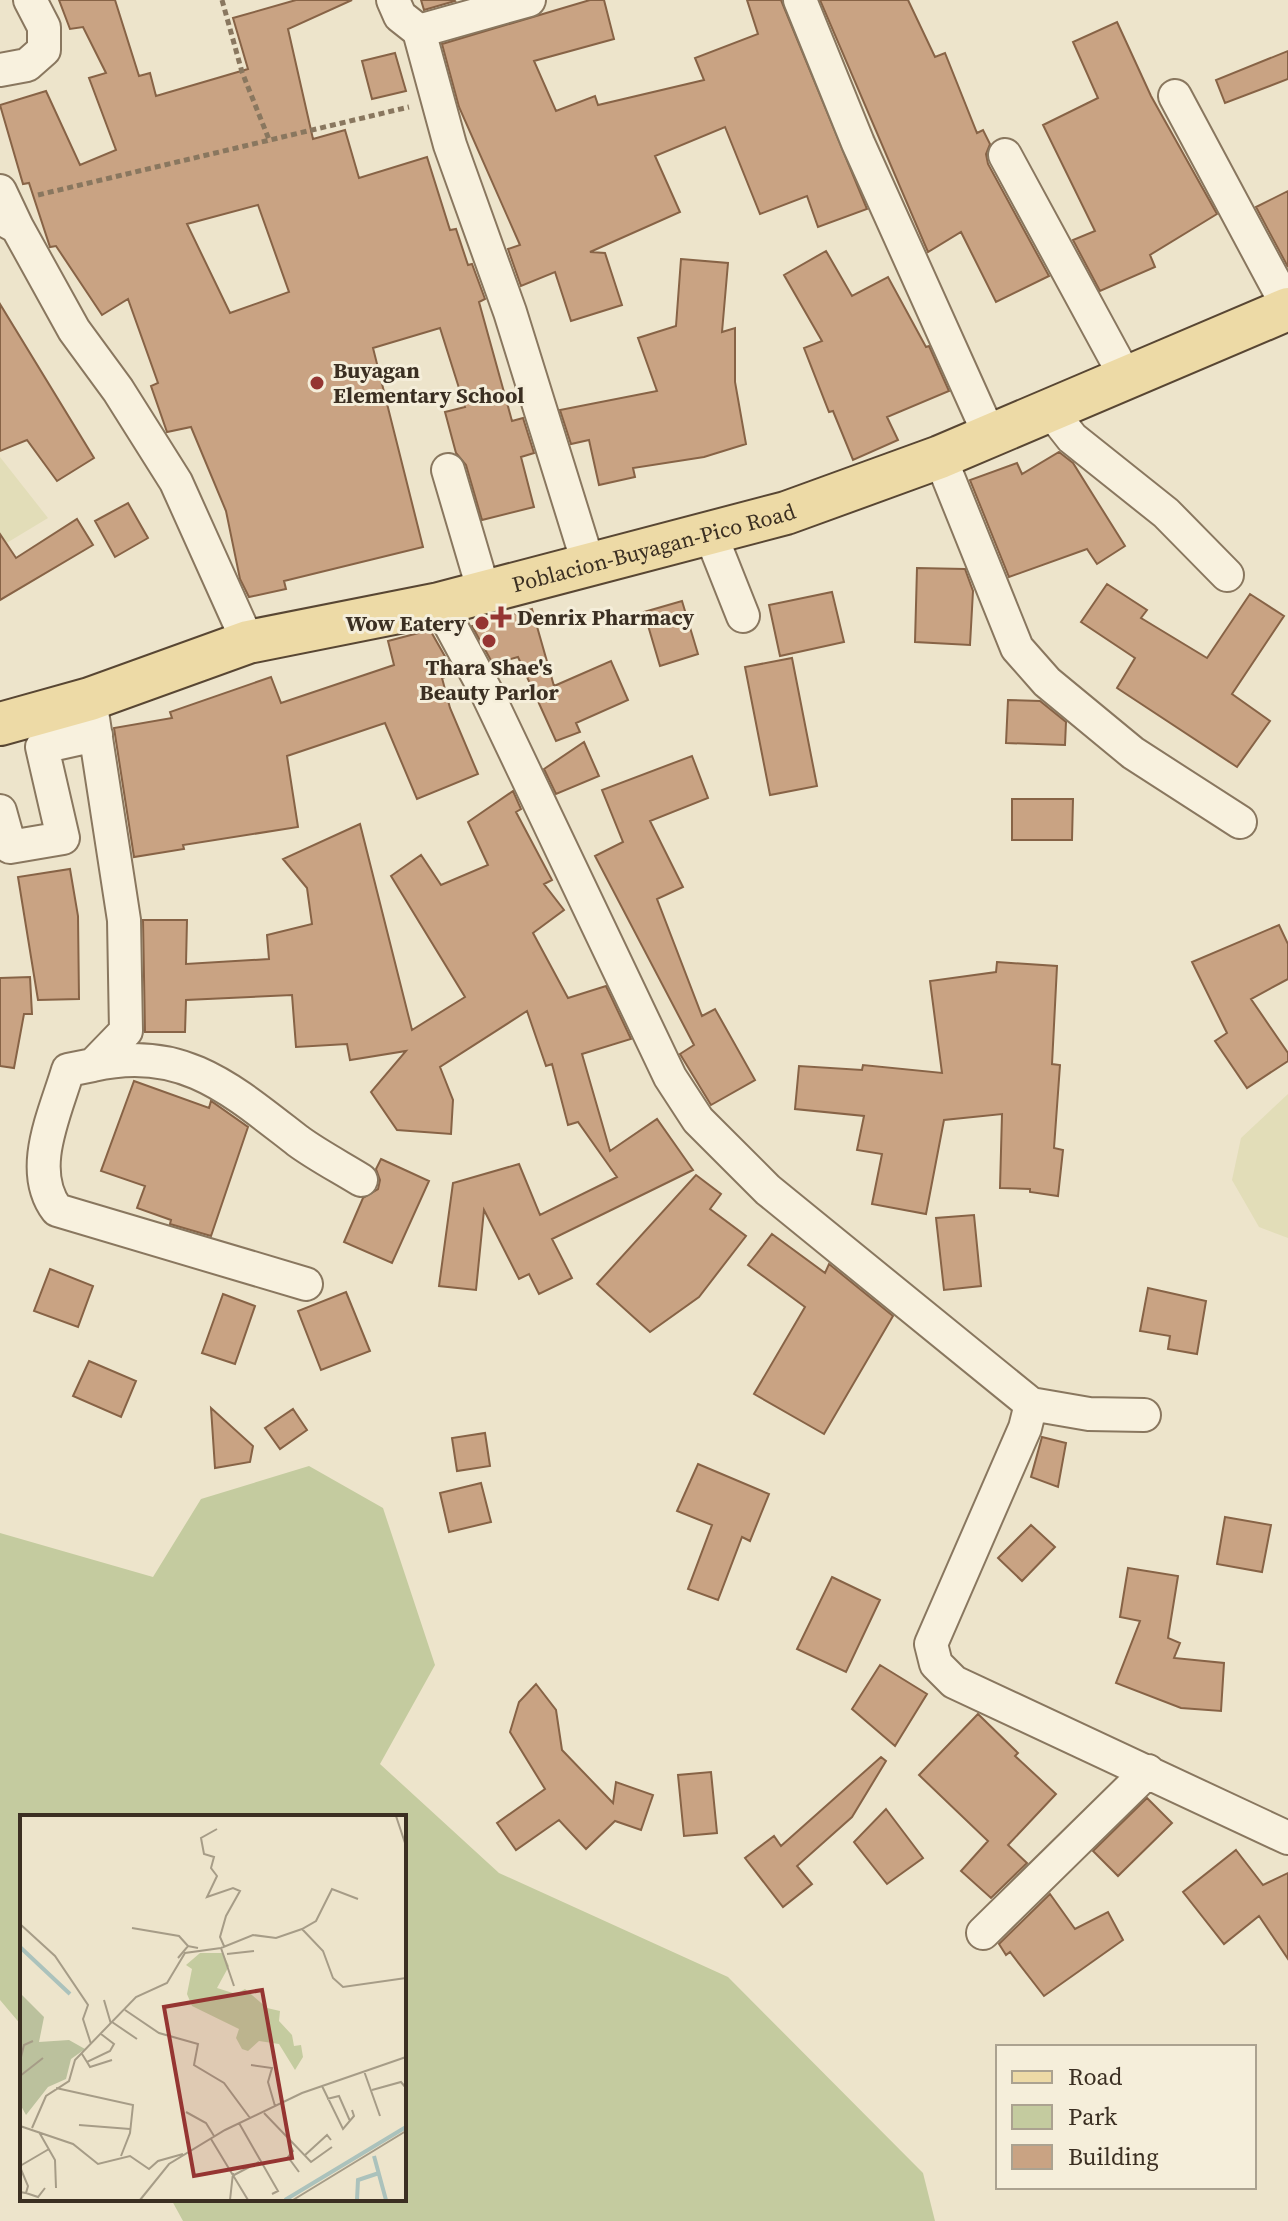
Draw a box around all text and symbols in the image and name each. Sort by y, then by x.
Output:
place label: Buyagan Elementary School [333,355,524,410]
marker: Buyagan Elementary School [308,374,326,392]
street label: Poblacion-Buyagan-Pico Road [509,496,800,599]
place label: Denrix Pharmacy [517,602,695,632]
place label: Wow Eatery [346,608,466,638]
marker: Denrix Pharmacy [492,608,510,626]
marker: Wow Eatery [473,614,491,632]
marker: Thara Shae's Beauty Parlor [480,632,498,650]
place label: Thara Shae's Beauty Parlor [419,652,559,707]
inset map [20,1815,406,2201]
legend [996,2045,1256,2189]
text: Road [1068,2060,1123,2093]
text: Park [1068,2100,1118,2133]
text: Building [1068,2140,1159,2173]

